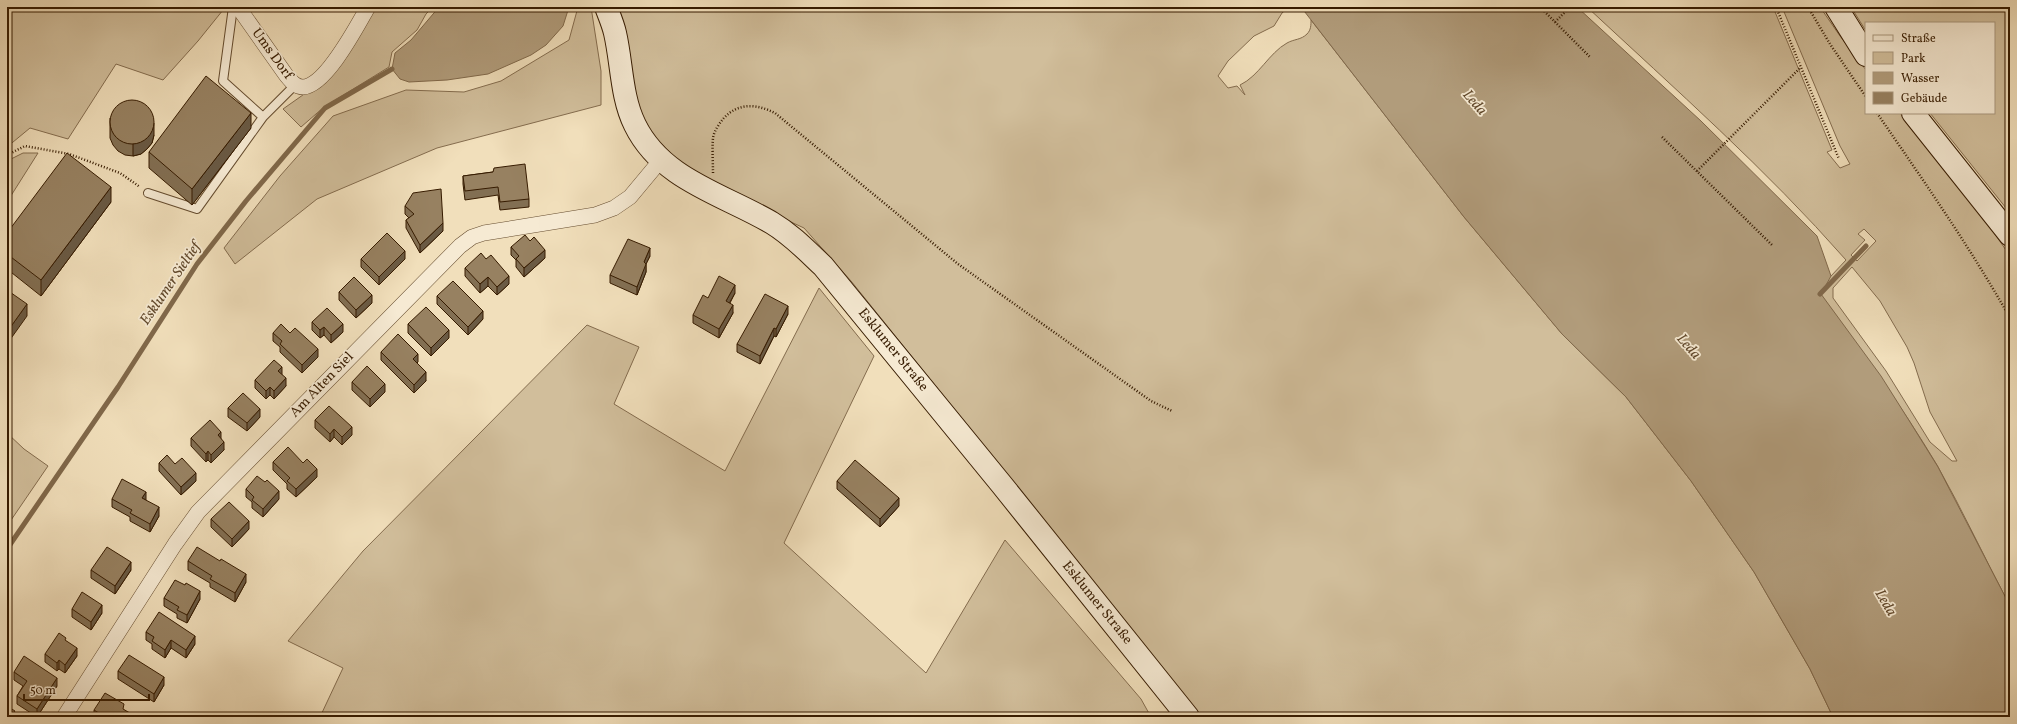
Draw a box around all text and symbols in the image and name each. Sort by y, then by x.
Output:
legend [1865,22,1995,114]
street label: Ums Dorf [247,25,298,84]
text: Straße [1901,31,1936,47]
text: Park [1901,51,1926,67]
text: Wasser [1901,71,1939,87]
water label: Leda [1457,86,1491,120]
text: Gebäude [1901,91,1948,107]
water label: Esklumer Sieltief [135,236,208,330]
street label: Esklumer Straße [853,304,933,396]
water label: Leda [1671,330,1705,364]
street label: Am Alten Siel [286,348,358,422]
street label: Esklumer Straße [1057,557,1137,649]
water label: Leda [1869,586,1901,620]
scale bar [24,676,149,702]
text: 50 m [30,683,56,699]

